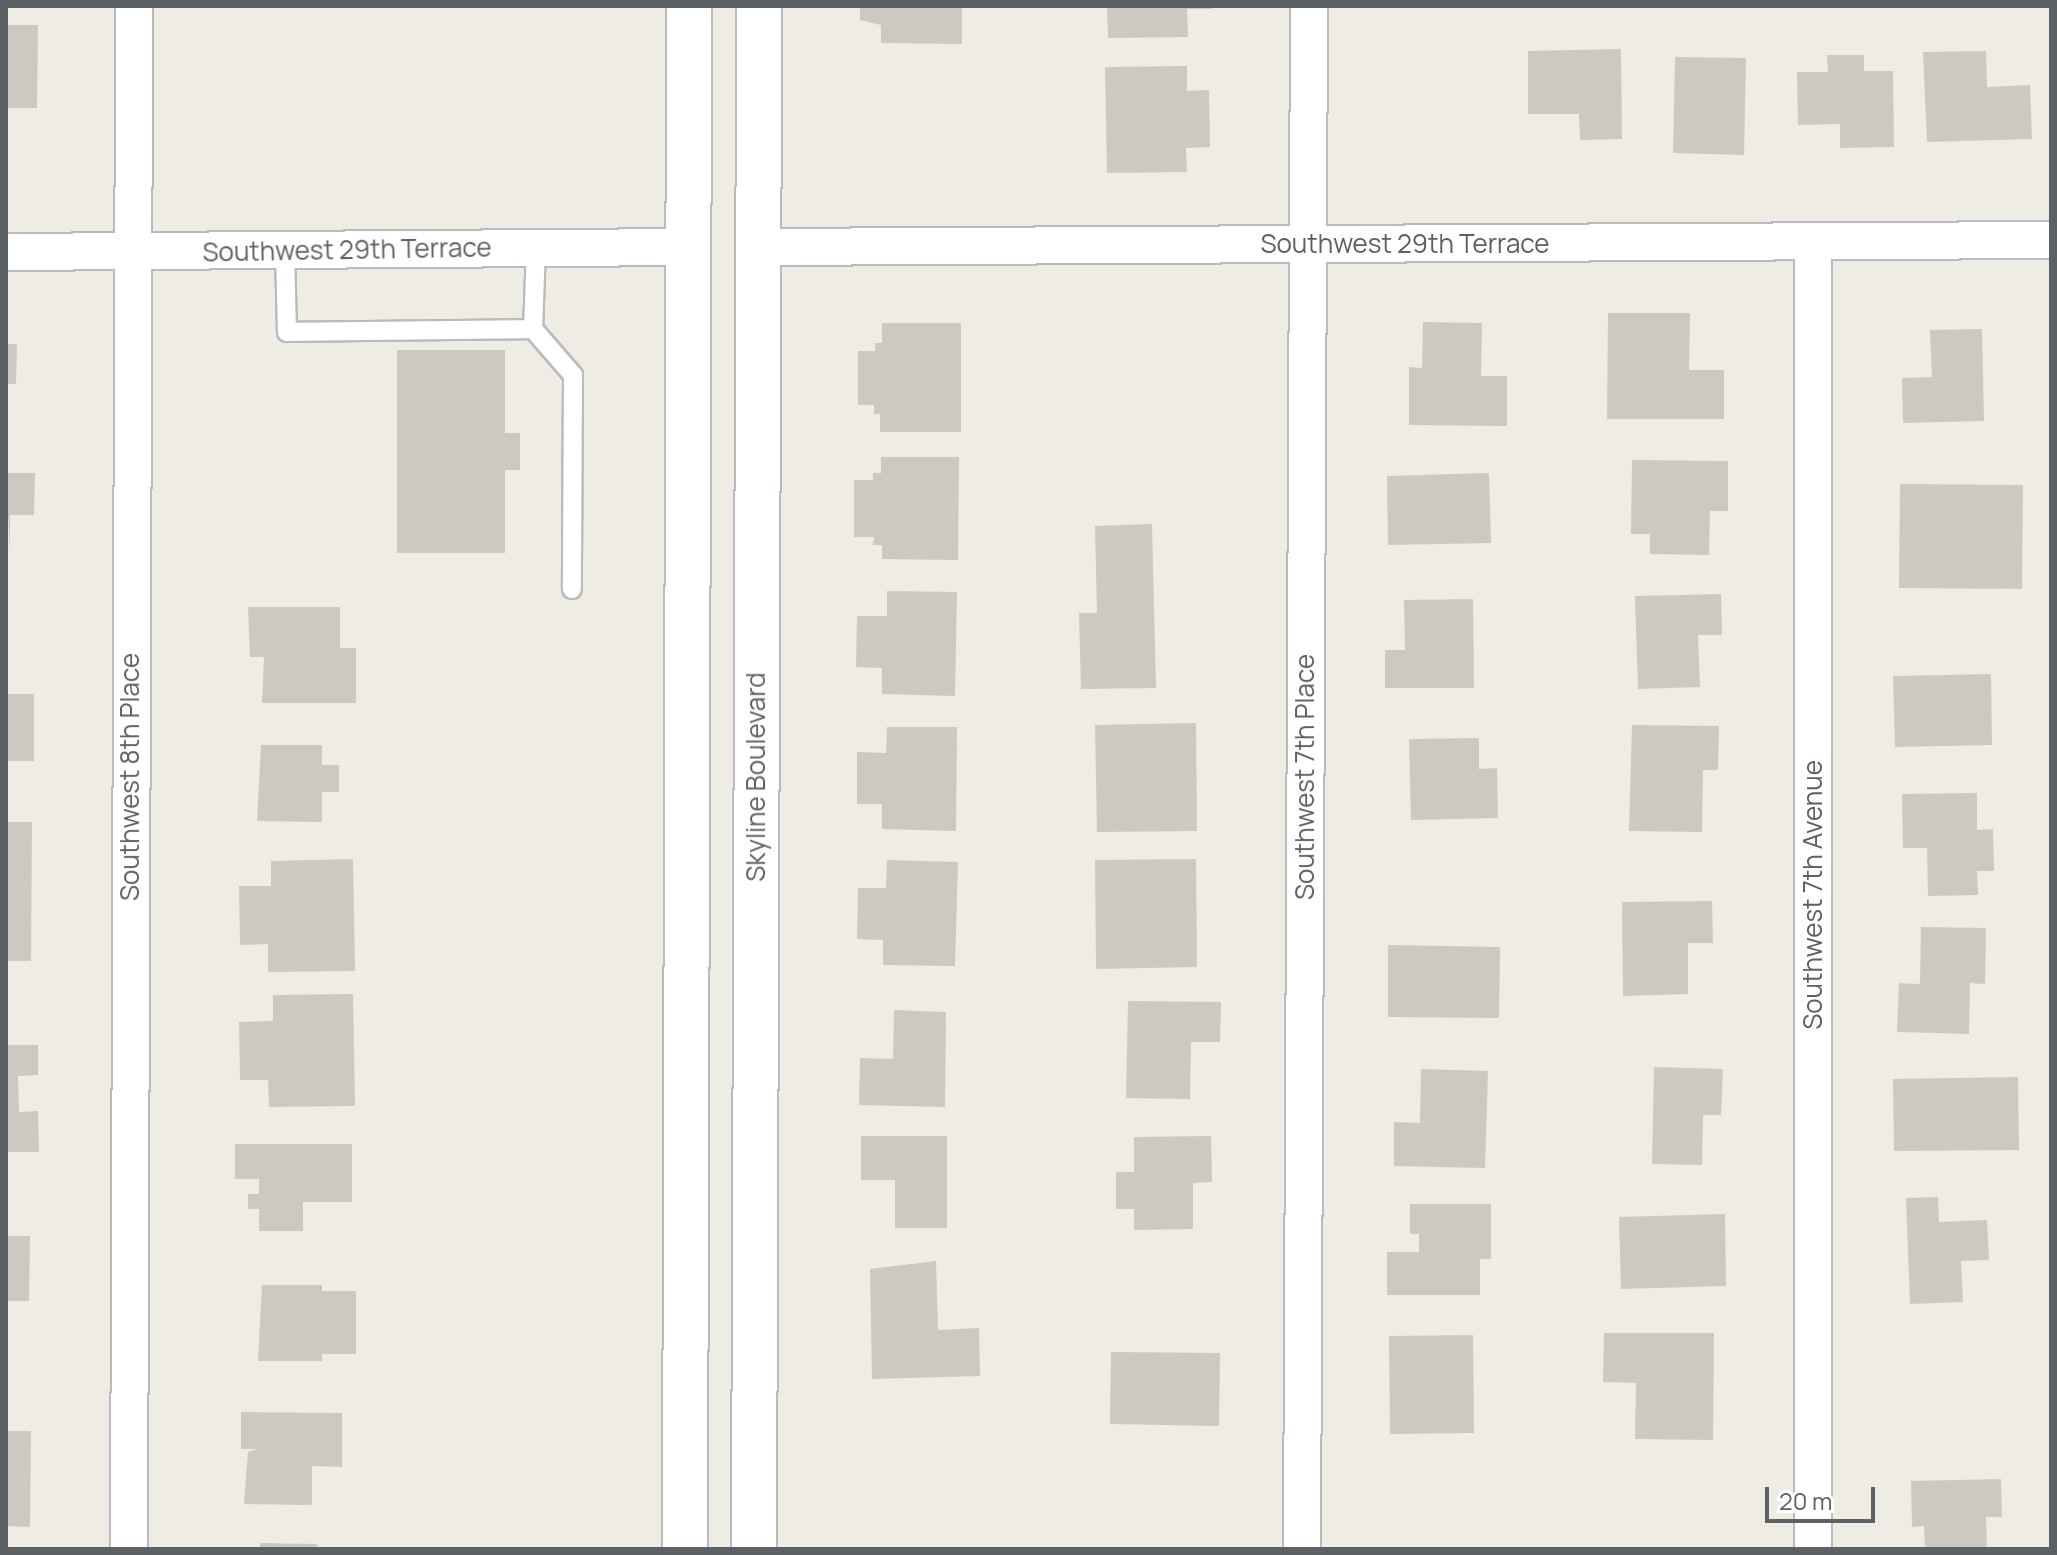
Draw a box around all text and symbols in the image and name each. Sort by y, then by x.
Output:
street label: Southwest 29th Terrace [1260,228,1550,260]
street label: Southwest 29th Terrace [202,232,492,268]
street label: Southwest 8th Place [114,653,146,901]
street label: Southwest 7th Place [1289,654,1321,900]
street label: Skyline Boulevard [740,672,772,882]
street label: Southwest 7th Avenue [1797,760,1829,1030]
scale bar [1769,1471,1879,1521]
text: 20 m [1779,1484,1832,1517]

